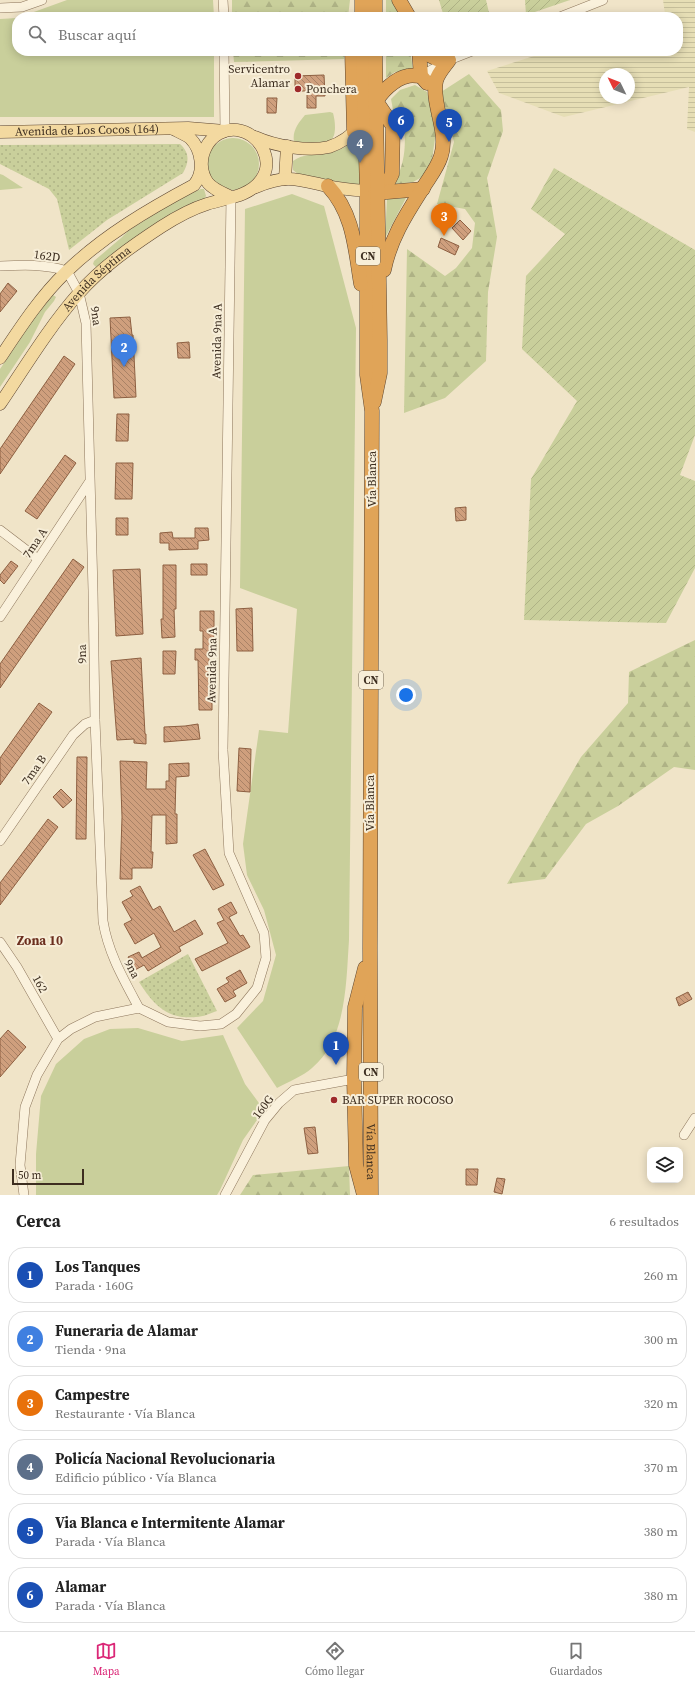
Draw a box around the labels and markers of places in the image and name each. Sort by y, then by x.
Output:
place label: Servicentro Alamar [228,61,290,91]
marker: Servicentro Alamar [293,71,303,81]
place label: Ponchera [306,81,358,97]
marker: Ponchera [293,84,303,94]
pin: 6 [388,107,414,140]
pin: 5 [436,109,462,142]
pin: 4 [347,130,373,163]
pin: 3 [431,203,457,236]
pin: 2 [111,334,137,367]
pin: 1 [323,1032,349,1065]
place label: BAR SUPER ROCOSO [342,1092,454,1108]
marker: BAR SUPER ROCOSO [329,1095,339,1105]

